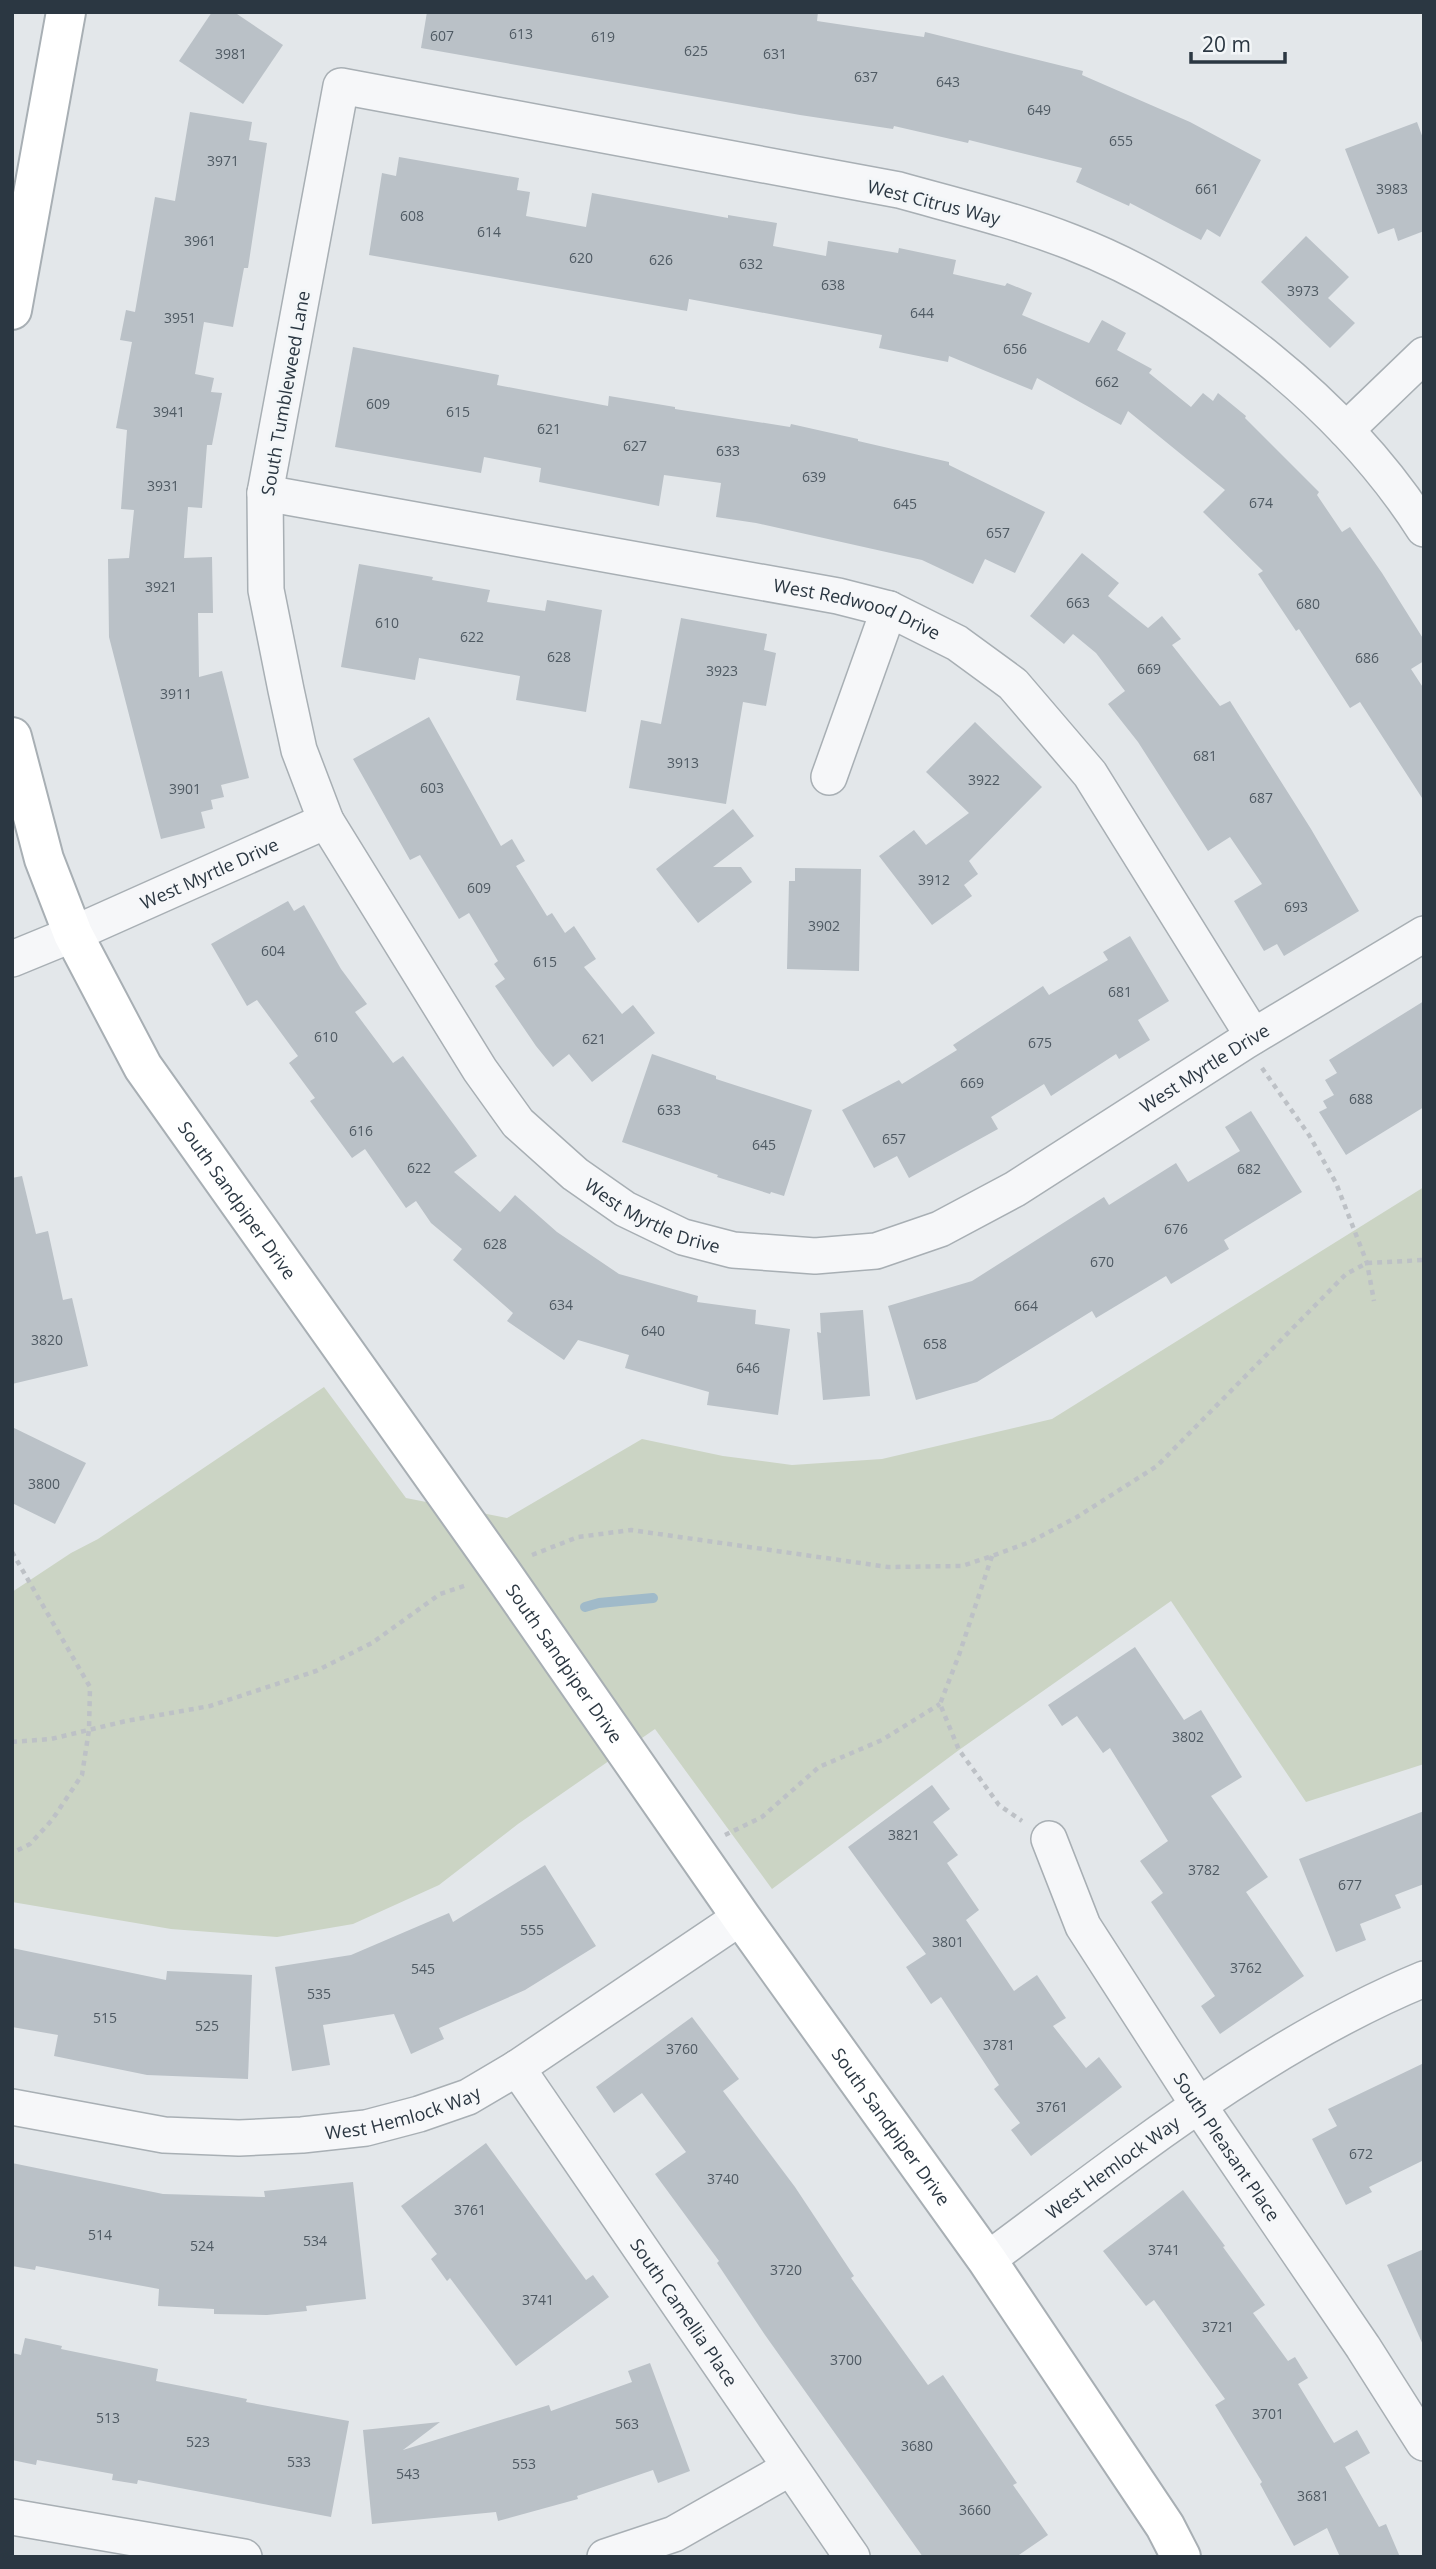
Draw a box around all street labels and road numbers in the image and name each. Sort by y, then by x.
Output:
street label: West Citrus Way [865,174,1004,230]
street label: South Tumbleweed Lane [255,289,315,497]
street label: West Redwood Drive [772,573,945,645]
street label: West Myrtle Drive [136,832,282,915]
street label: West Myrtle Drive [1135,1018,1273,1118]
street label: South Sandpiper Drive [173,1116,302,1284]
street label: West Myrtle Drive [580,1173,723,1258]
street label: South Sandpiper Drive [501,1579,628,1747]
street label: South Sandpiper Drive [827,2043,956,2210]
street label: South Pleasant Place [1168,2068,1286,2226]
street label: West Hemlock Way [324,2080,486,2144]
street label: West Hemlock Way [1041,2110,1185,2224]
street label: South Camellia Place [625,2233,744,2391]

